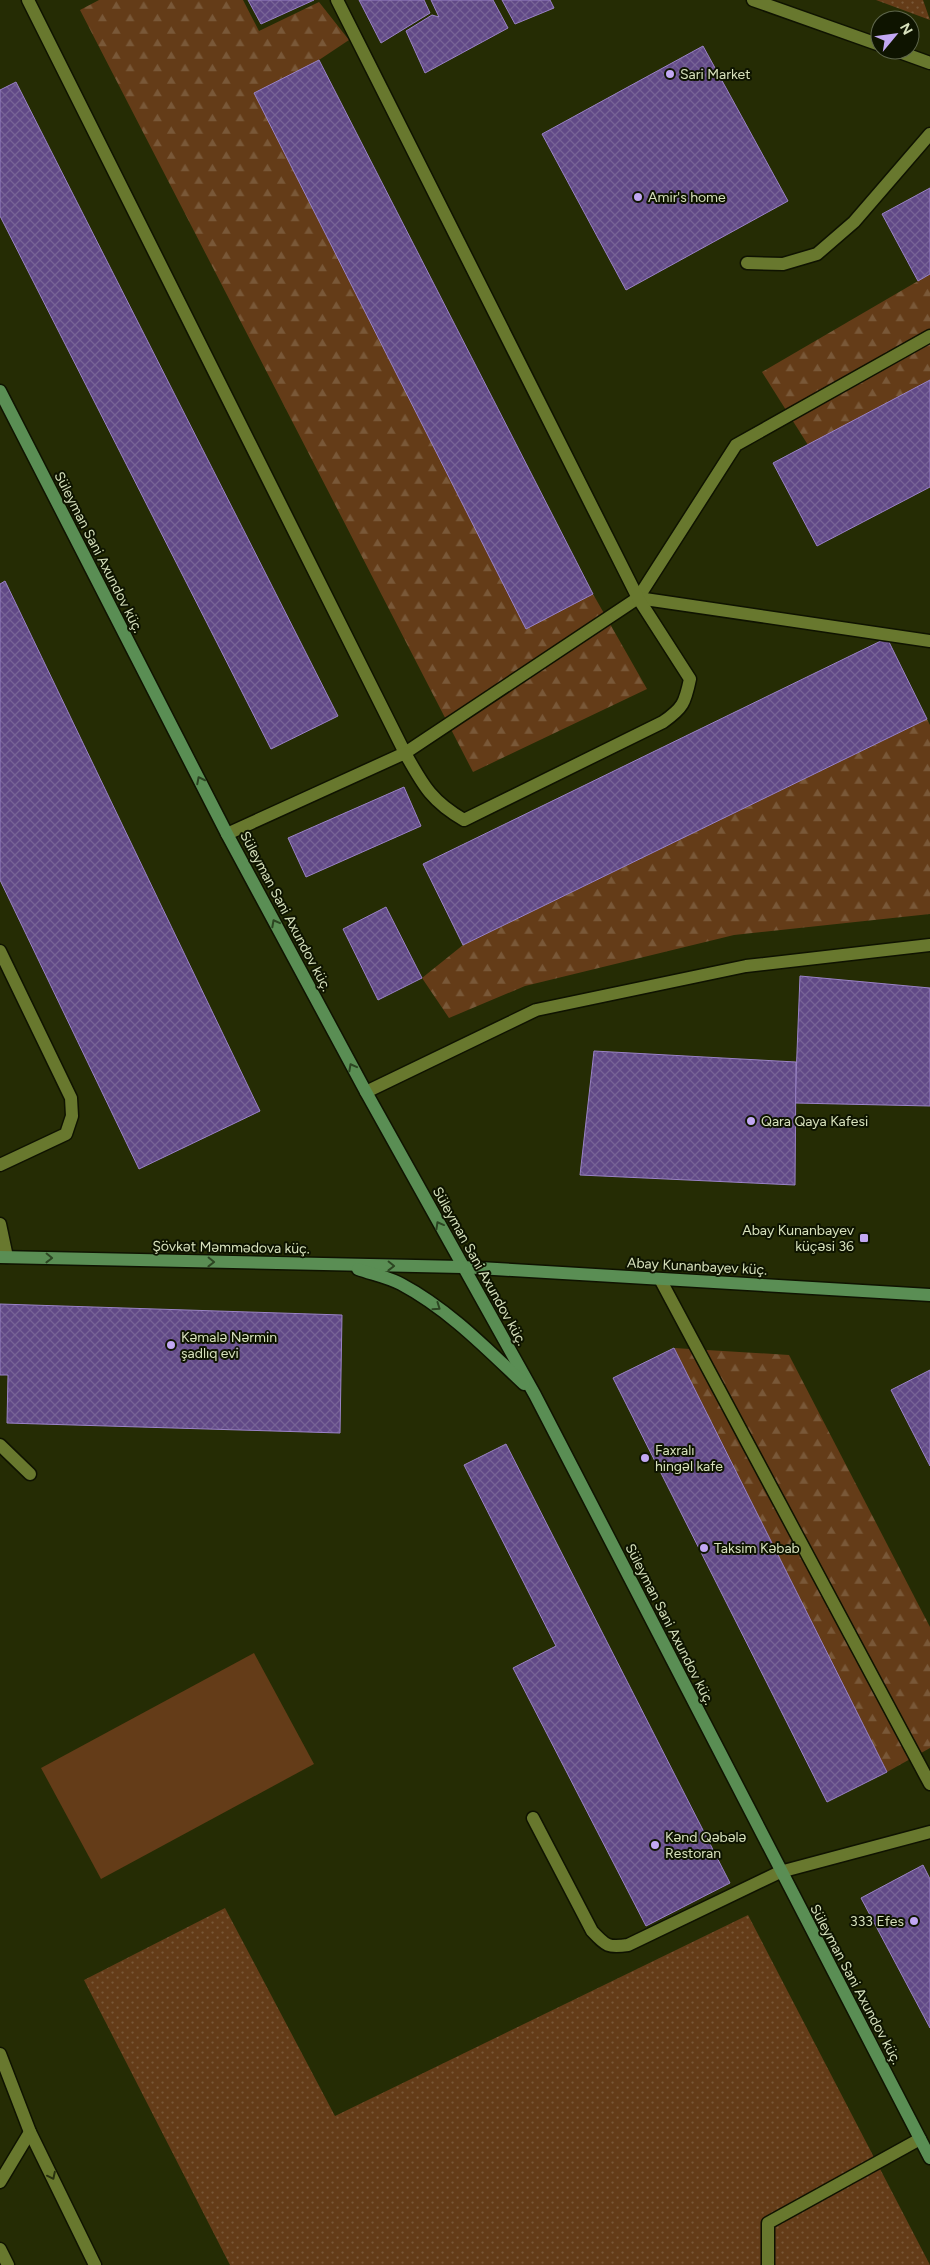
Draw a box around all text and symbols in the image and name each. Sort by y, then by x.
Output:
north arrow [870,10,920,60]
text: N [896,20,916,38]
place label: Sari Market [680,66,750,83]
marker: Sari Market [664,68,676,80]
place label: Amir's home [648,189,726,206]
marker: Amir's home [632,191,644,203]
street label: Süleyman Sani Axundov küç. [50,469,147,636]
one-way arrow [196,776,206,785]
street label: Süleyman Sani Axundov küç. [236,828,335,994]
one-way arrow [272,920,282,929]
one-way arrow [348,1063,358,1072]
place label: Qara Qaya Kafesi [761,1113,868,1130]
marker: Qara Qaya Kafesi [745,1115,757,1127]
street label: Süleyman Sani Axundov küç. [429,1184,530,1349]
one-way arrow [435,1221,445,1230]
place label: Abay Kunanbayev küçəsi 36 [742,1222,855,1255]
marker: Abay Kunanbayev küçəsi 36 [858,1232,870,1244]
street label: Şövkət Məmmədova küç. [152,1238,310,1257]
one-way arrow [45,1253,53,1263]
street label: Abay Kunanbayev küç. [626,1254,768,1279]
one-way arrow [207,1256,215,1267]
one-way arrow [387,1260,395,1271]
one-way arrow [431,1301,440,1310]
place label: Kəmalə Nərmin şadlıq evi [181,1329,277,1362]
marker: Kəmalə Nərmin şadlıq evi [165,1339,177,1351]
place label: Faxralı hingəl kafe [655,1442,723,1475]
marker: Faxralı hingəl kafe [639,1452,651,1464]
place label: Taksim Kəbab [714,1540,800,1557]
street label: Süleyman Sani Axundov küç. [621,1541,718,1708]
marker: Taksim Kəbab [698,1542,710,1554]
place label: Kәnd Qәbәlә Restoran [665,1829,747,1862]
marker: Kәnd Qәbәlә Restoran [649,1839,661,1851]
street label: Süleyman Sani Axundov küç. [806,1901,905,2067]
place label: 333 Efes [850,1913,904,1930]
marker: 333 Efes [908,1915,920,1927]
one-way arrow [45,2170,55,2179]

